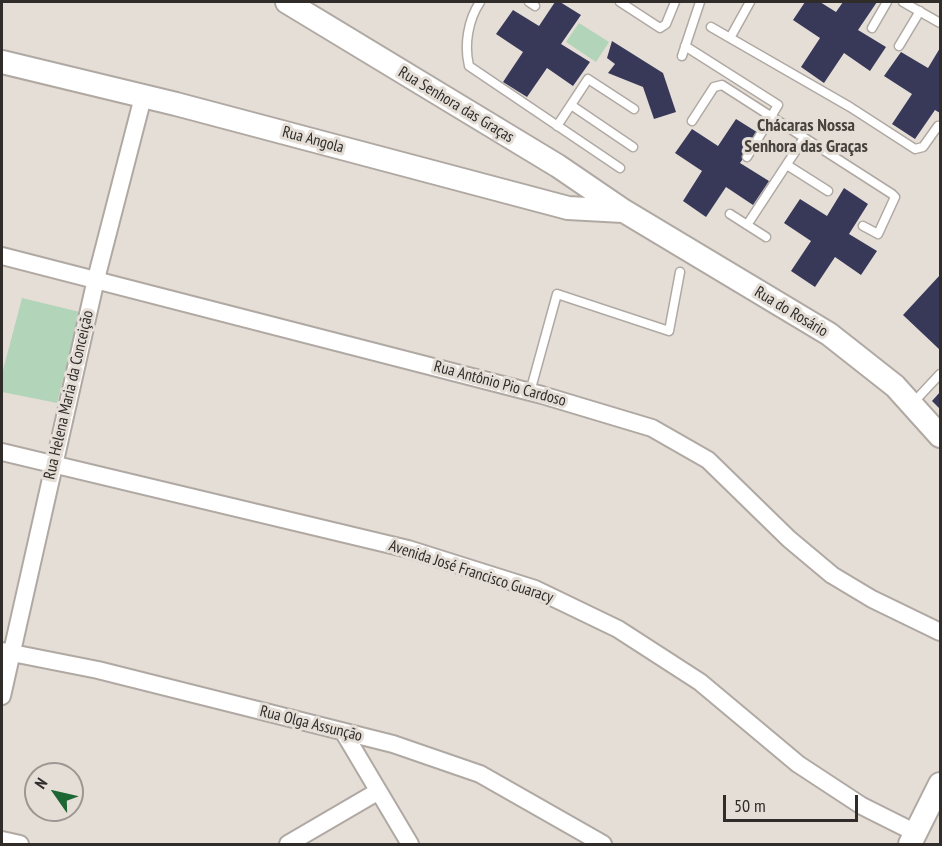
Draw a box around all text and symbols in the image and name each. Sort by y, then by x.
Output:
street label: Rua Senhora das Graças [395,63,517,147]
district label: Chácaras Nossa Senhora das Graças [744,115,868,158]
street label: Rua Angola [280,123,346,157]
street label: Rua do Rosário [751,283,831,341]
street label: Rua Helena Maria da Conceição [40,309,98,481]
street label: Rua Antônio Pio Cardoso [432,357,568,411]
street label: Avenida José Francisco Guaracy [386,536,556,608]
street label: Rua Olga Assunção [258,702,364,746]
north arrow [24,762,84,822]
text: N [30,774,51,792]
scale bar [726,783,861,821]
text: 50 m [734,794,766,817]

